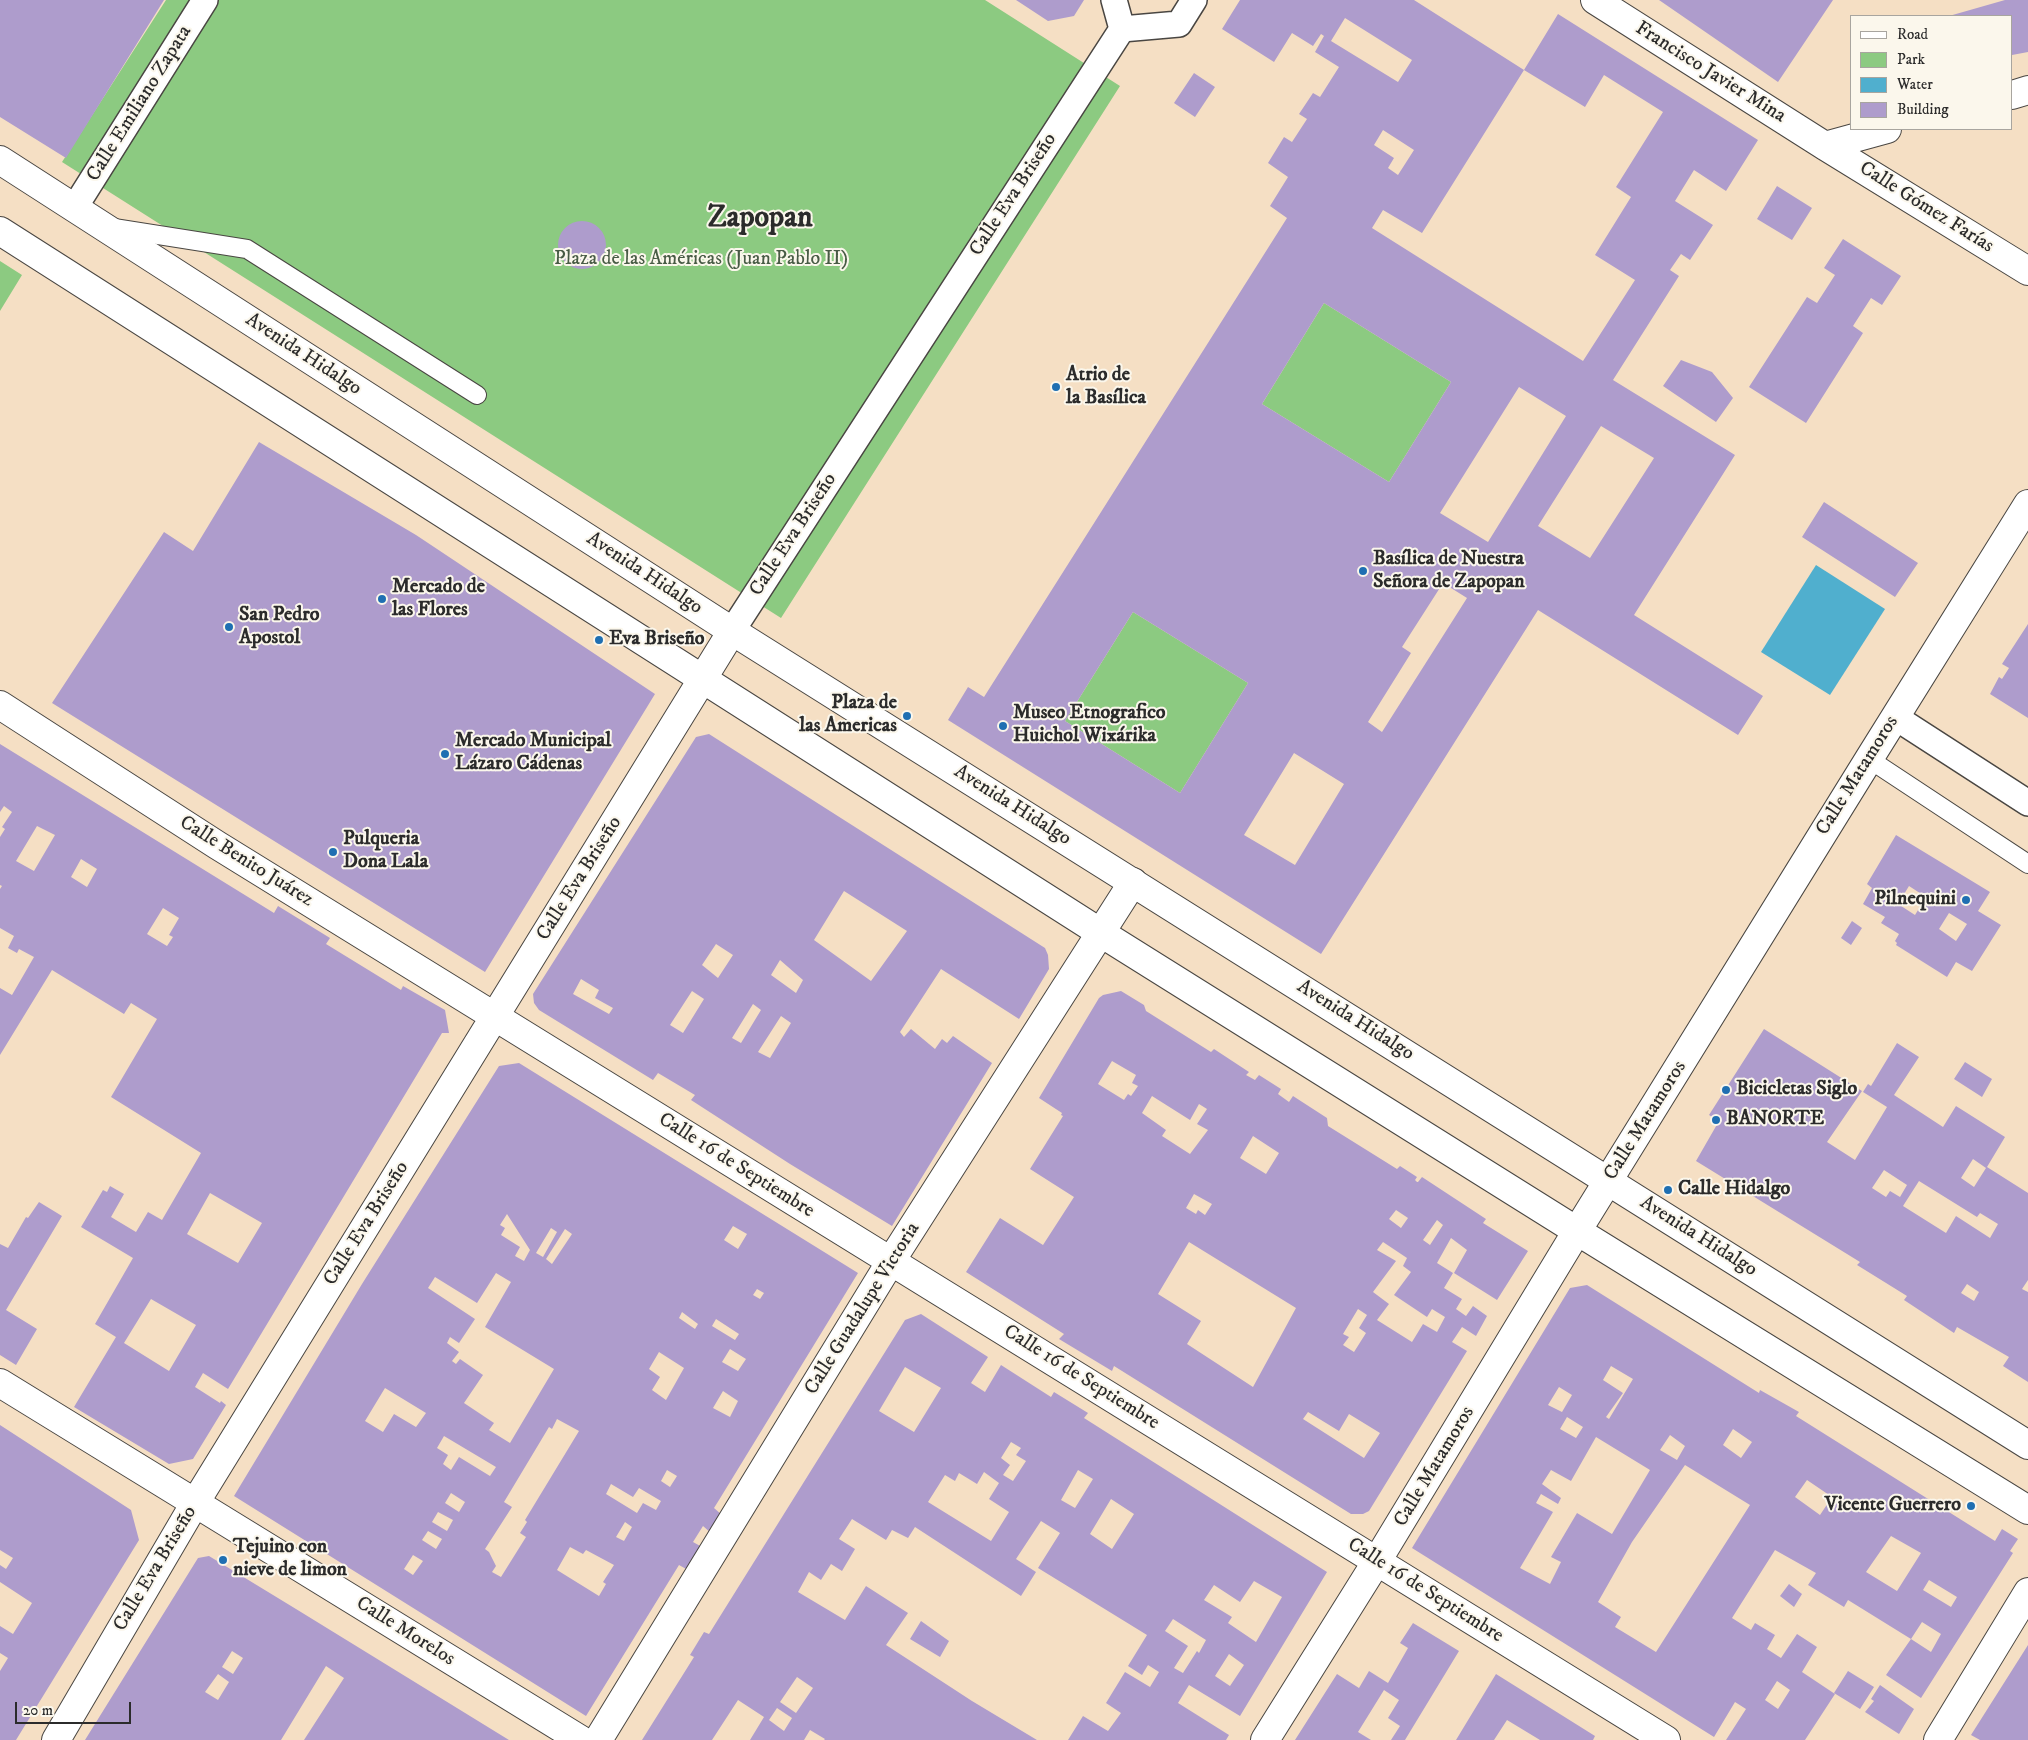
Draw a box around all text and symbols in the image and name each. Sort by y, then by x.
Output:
legend [1850,15,2013,130]
street label: Francisco Javier Mina [1630,17,1790,129]
street label: Calle Emiliano Zapata [82,22,198,186]
text: Road [1897,25,1928,44]
text: Park [1897,50,1925,69]
text: Water [1897,75,1933,94]
text: Building [1897,100,1949,119]
street label: Calle Eva Briseño [965,129,1063,261]
street label: Calle Gómez Farías [1854,157,1998,259]
district label: Zapopan [707,202,813,238]
park label: Plaza de las Américas (Juan Pablo II) [554,248,848,272]
street label: Avenida Hidalgo [240,309,366,401]
place label: Atrio de la Basílica [1066,364,1146,411]
marker: Atrio de la Basílica [1050,381,1062,393]
street label: Calle Eva Briseño [745,469,843,601]
street label: Avenida Hidalgo [581,528,707,620]
place label: Basílica de Nuestra Señora de Zapopan [1373,548,1525,595]
marker: Basílica de Nuestra Señora de Zapopan [1357,565,1369,577]
place label: Mercado de las Flores [392,576,485,623]
marker: Mercado de las Flores [376,593,388,605]
place label: San Pedro Apostol [239,604,319,651]
marker: San Pedro Apostol [223,621,235,633]
place label: Eva Briseño [609,628,705,652]
marker: Eva Briseño [593,634,605,646]
place label: Plaza de las Americas [799,692,897,739]
place label: Museo Etnografico Huichol Wixárika [1013,702,1166,749]
marker: Plaza de las Americas [901,710,913,722]
street label: Calle Matamoros [1812,712,1904,840]
marker: Museo Etnografico Huichol Wixárika [997,720,1009,732]
place label: Mercado Municipal Lázaro Cádenas [455,730,611,777]
marker: Mercado Municipal Lázaro Cádenas [439,748,451,760]
street label: Avenida Hidalgo [949,760,1075,852]
street label: Calle Benito Juárez [175,811,317,913]
street label: Calle Eva Briseño [532,812,628,946]
place label: Pulqueria Dona Lala [343,828,428,875]
marker: Pulqueria Dona Lala [327,846,339,858]
place label: Pilnequini [1874,888,1956,912]
marker: Pilnequini [1960,894,1972,906]
street label: Avenida Hidalgo [1292,975,1418,1067]
street label: Calle Matamoros [1600,1057,1692,1185]
place label: Bicicletas Siglo [1736,1078,1857,1102]
marker: Bicicletas Siglo [1720,1084,1732,1096]
street label: Calle 16 de Septiembre [654,1108,818,1224]
place label: BANORTE [1726,1108,1824,1132]
marker: BANORTE [1710,1114,1722,1126]
street label: Calle Eva Briseño [319,1157,415,1291]
place label: Calle Hidalgo [1678,1178,1790,1202]
marker: Calle Hidalgo [1662,1184,1674,1196]
street label: Avenida Hidalgo [1635,1191,1761,1283]
street label: Calle Guadalupe Victoria [800,1218,926,1400]
street label: Calle 16 de Septiembre [999,1320,1163,1436]
street label: Calle Matamoros [1390,1402,1480,1532]
place label: Vicente Guerrero [1825,1494,1961,1518]
marker: Vicente Guerrero [1965,1500,1977,1512]
street label: Calle Eva Briseño [109,1502,203,1636]
street label: Calle 16 de Septiembre [1343,1533,1507,1649]
place label: Tejuino con nieve de limon [233,1536,347,1583]
marker: Tejuino con nieve de limon [217,1554,229,1566]
street label: Calle Morelos [351,1592,459,1672]
scale bar [18,1692,134,1724]
text: 20 m [23,1701,53,1720]

